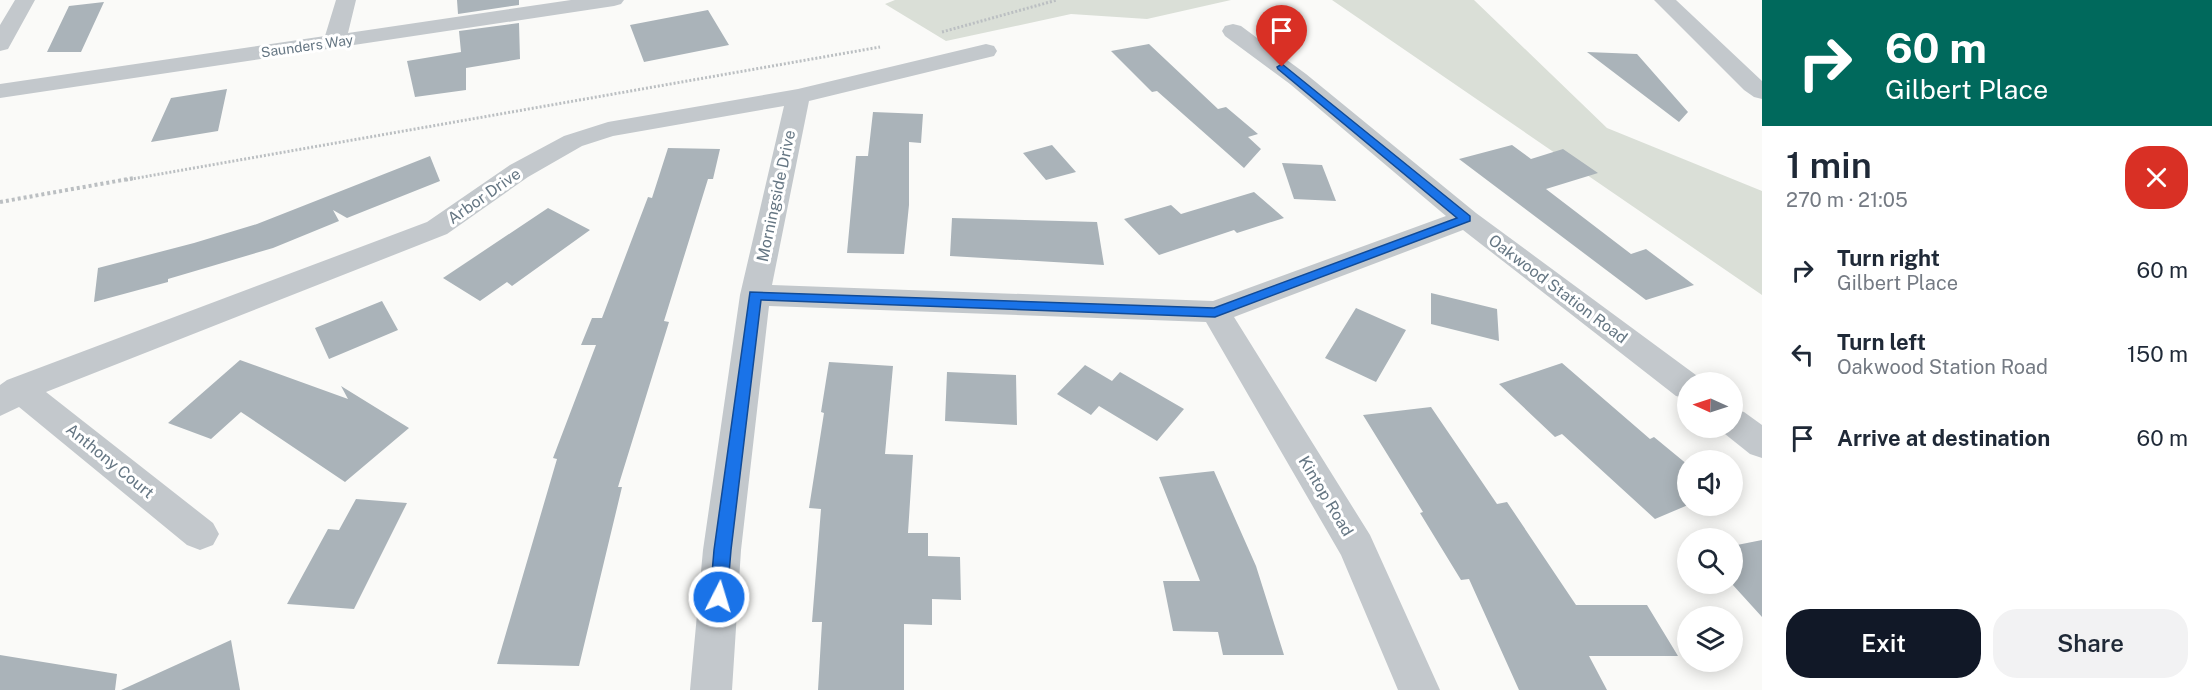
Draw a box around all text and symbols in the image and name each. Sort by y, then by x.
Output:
pin [1256,5,1307,67]
icon: arrive [1265,14,1298,47]
text: 60 m [1885,23,1987,72]
icon: right [1786,24,1864,102]
street label: Saunders Way [260,32,355,60]
text: Gilbert Place [1885,73,2048,105]
street label: Morningside Drive [753,128,799,264]
text: 1 min [1786,144,1872,186]
button: close [2125,146,2188,209]
street label: Arbor Drive [444,164,524,228]
text: 270 m · 21:05 [1786,188,1908,212]
street label: Oakwood Station Road [1485,231,1631,347]
text: Turn right [1837,245,1940,271]
icon: right [1786,254,1819,287]
text: 60 m [2137,257,2188,283]
text: Gilbert Place [1837,271,1958,295]
text: Turn left [1837,329,1926,355]
icon: left [1786,338,1819,371]
text: 150 m [2127,341,2188,367]
text: Oakwood Station Road [1837,355,2048,379]
north arrow [1677,372,1743,438]
map controls [1677,372,1743,672]
street label: Anthony Court [62,420,158,502]
icon: arrive [1786,422,1819,455]
text: Arrive at destination [1837,425,2050,451]
text: 60 m [2137,425,2188,451]
button: sound [1677,450,1743,516]
street label: Kintop Road [1295,452,1357,540]
button: search [1677,528,1743,594]
position arrow [687,565,751,629]
button: layers [1677,606,1743,672]
button: Exit [1786,609,1981,678]
button: Share [1993,609,2188,678]

